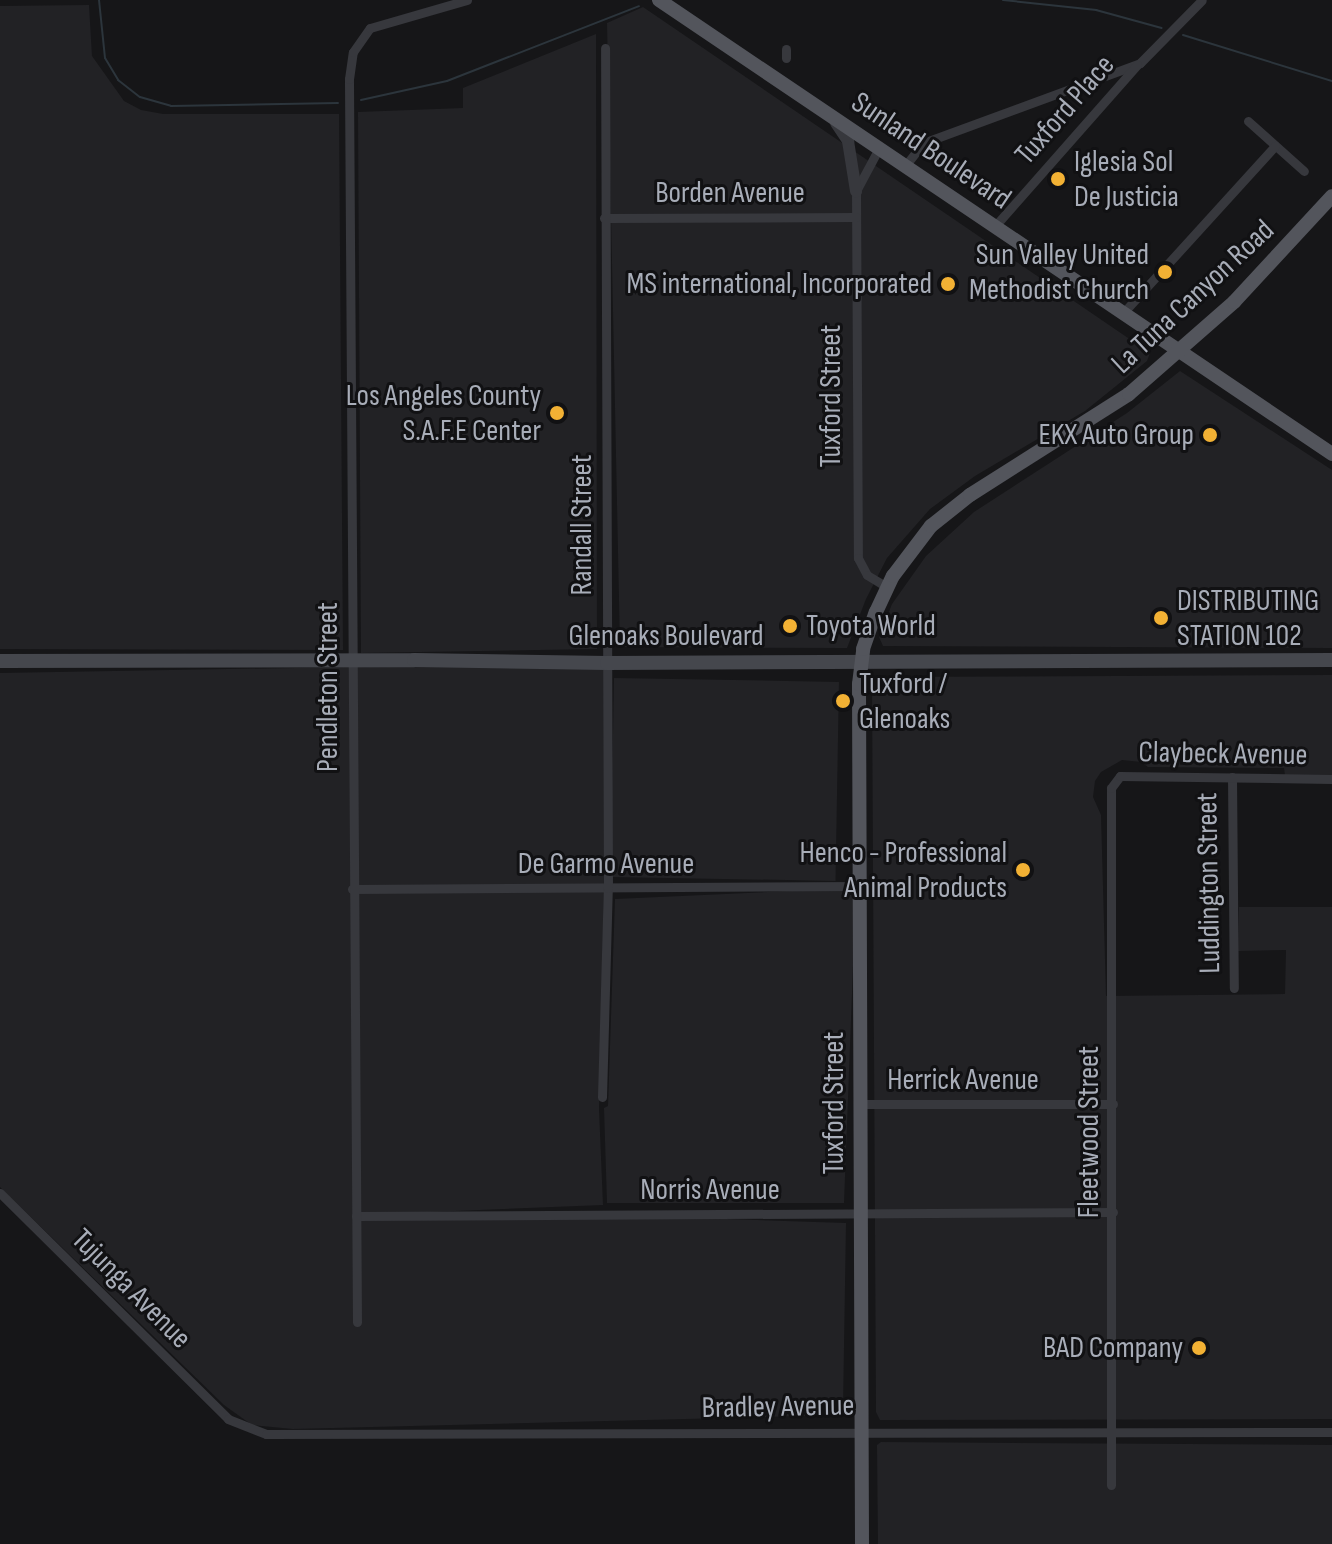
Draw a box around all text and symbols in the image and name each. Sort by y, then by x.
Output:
street label: Tuxford Place [1008,48,1122,172]
street label: Sunland Boulevard [844,84,1018,218]
place label: Iglesia Sol De Justicia [1074,144,1179,214]
marker: Iglesia Sol De Justicia [1049,170,1067,188]
street label: Borden Avenue [655,175,805,211]
street label: La Tuna Canyon Road [1104,213,1282,381]
place label: Sun Valley United Methodist Church [969,237,1149,308]
marker: Sun Valley United Methodist Church [1156,263,1174,281]
place label: MS international, Incorporated [626,266,932,302]
marker: MS international, Incorporated [939,275,957,293]
street label: Tuxford Street [813,325,849,467]
place label: Los Angeles County S.A.F.E Center [346,378,541,448]
marker: Los Angeles County S.A.F.E Center [548,404,566,422]
place label: EKX Auto Group [1038,417,1194,453]
marker: EKX Auto Group [1201,426,1219,444]
street label: Randall Street [564,454,600,596]
place label: DISTRIBUTING STATION 102 [1177,583,1319,654]
street label: Pendleton Street [310,602,346,772]
place label: Toyota World [806,608,936,644]
marker: DISTRIBUTING STATION 102 [1152,609,1170,627]
marker: Toyota World [781,617,799,635]
street label: Glenoaks Boulevard [568,618,764,654]
place label: Tuxford / Glenoaks [859,666,950,736]
marker: Tuxford / Glenoaks [834,692,852,710]
street label: Claybeck Avenue [1138,735,1308,773]
street label: Luddington Street [1189,792,1229,974]
place label: Henco - Professional Animal Products [800,835,1007,906]
street label: De Garmo Avenue [518,846,694,882]
marker: Henco - Professional Animal Products [1014,861,1032,879]
street label: Tuxford Street [816,1032,852,1174]
street label: Fleetwood Street [1071,1046,1107,1218]
street label: Herrick Avenue [887,1062,1039,1098]
street label: Norris Avenue [640,1172,780,1208]
street label: Tujunga Avenue [64,1222,198,1356]
place label: BAD Company [1043,1330,1183,1366]
marker: BAD Company [1190,1339,1208,1357]
street label: Bradley Avenue [701,1388,855,1426]

